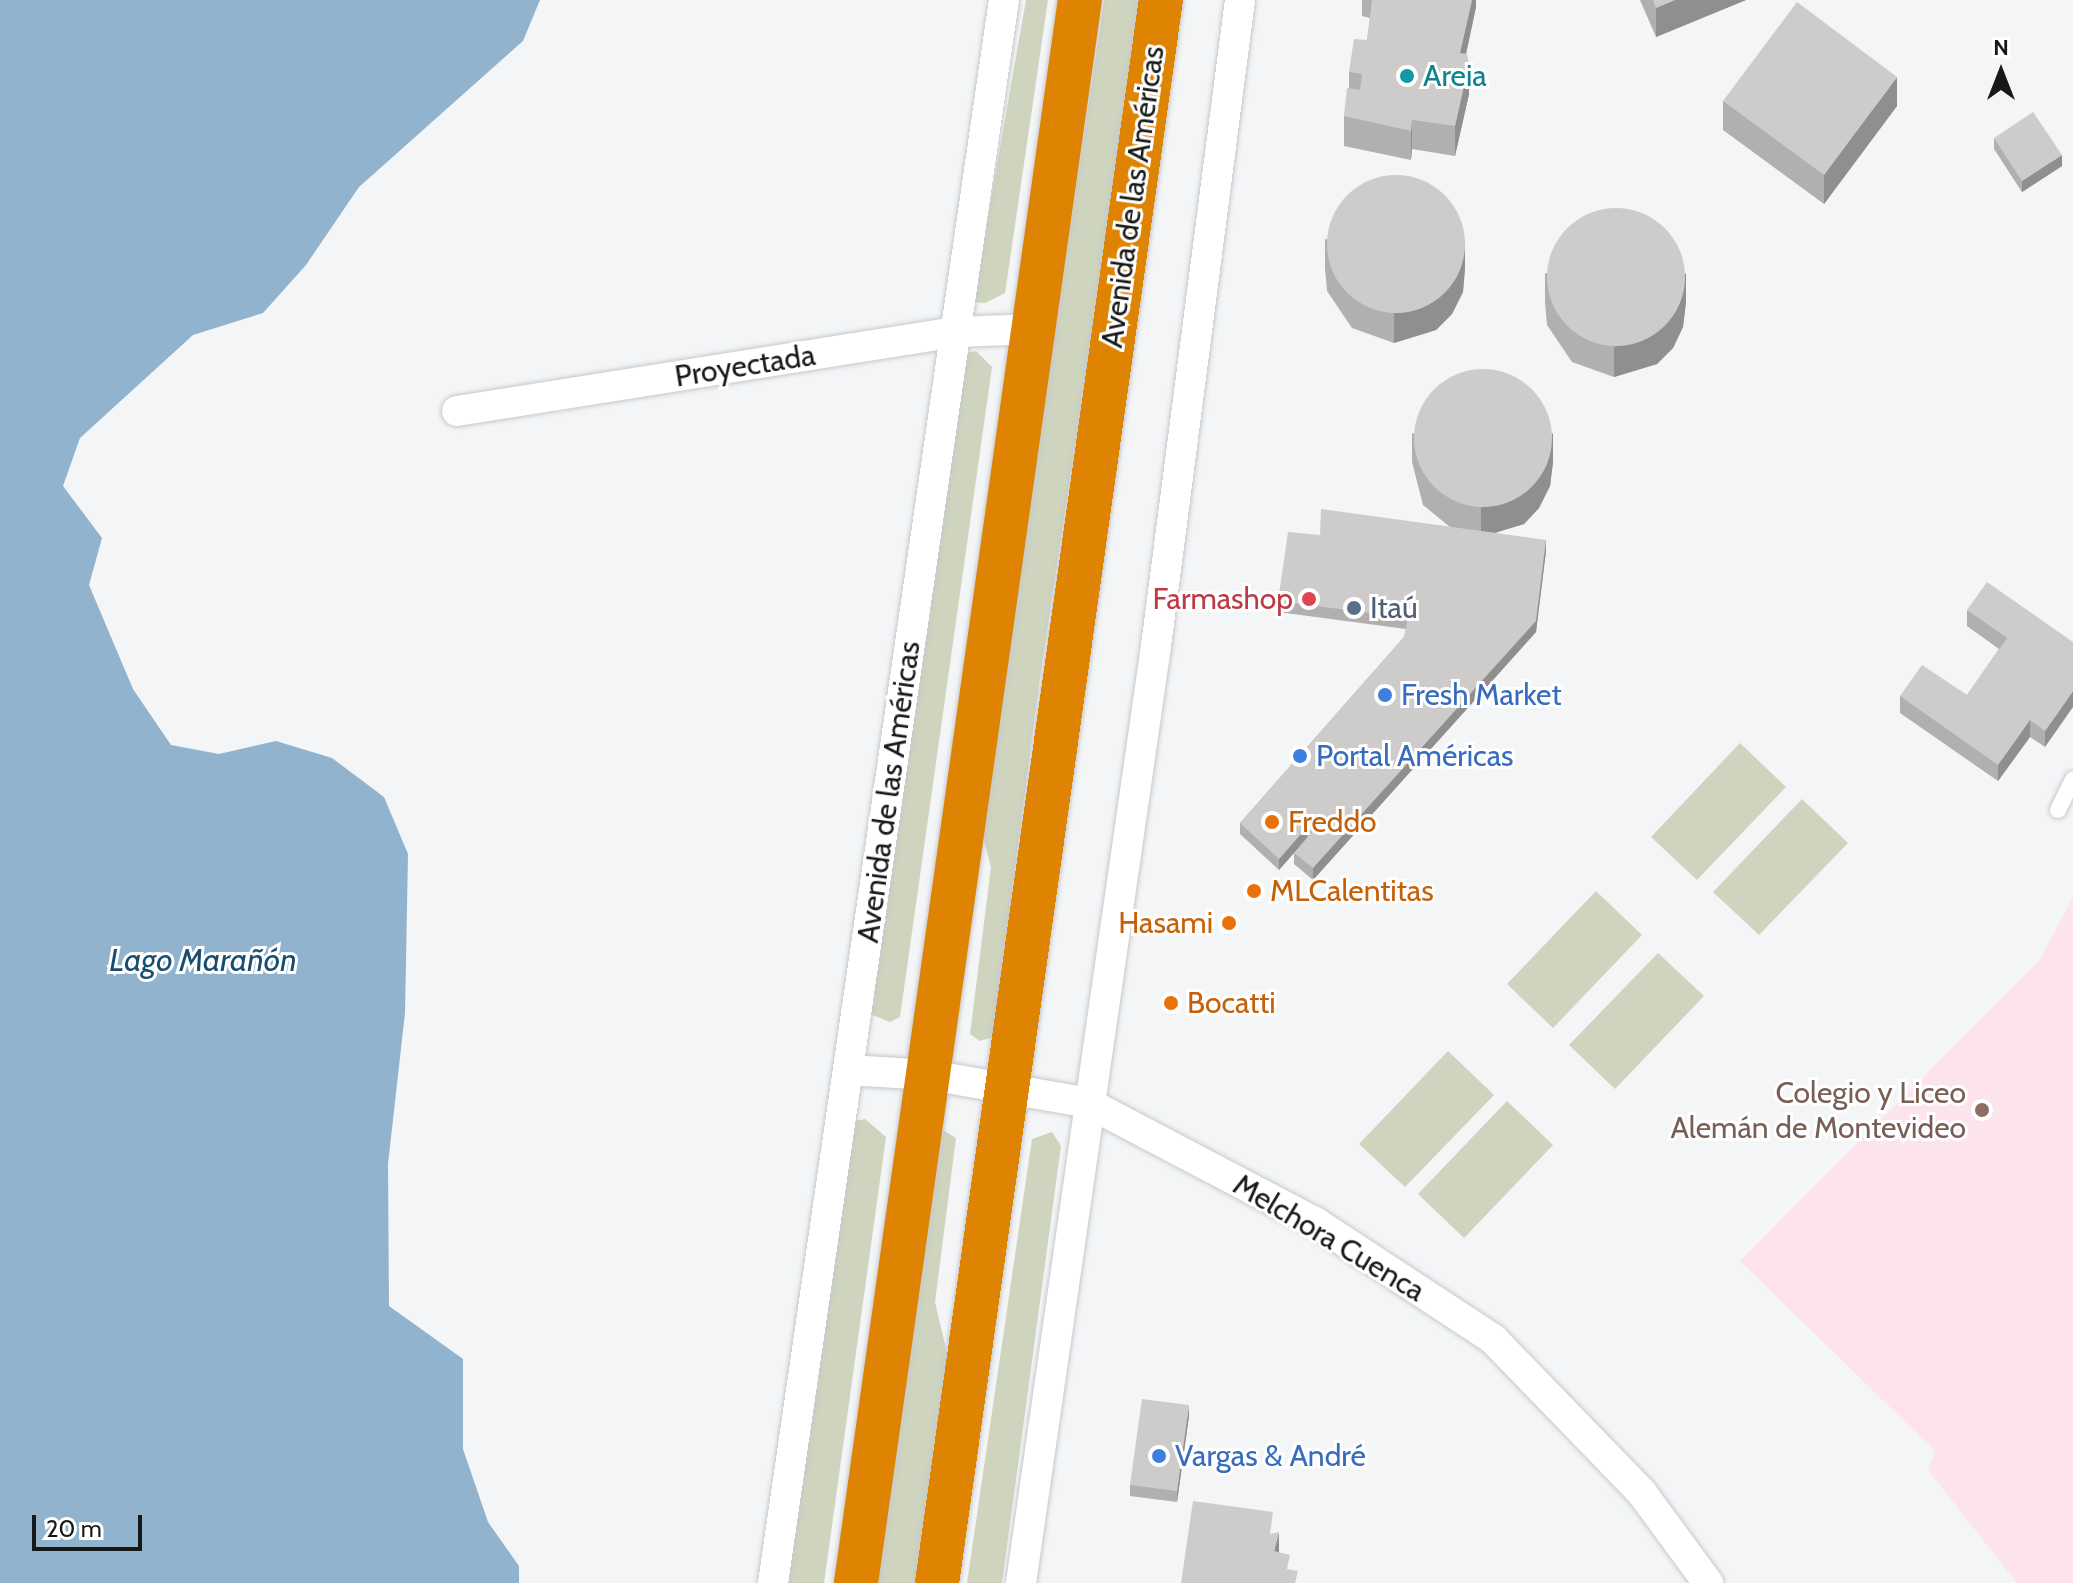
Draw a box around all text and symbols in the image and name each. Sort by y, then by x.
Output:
north arrow [1961,32,2041,112]
text: N [1993,34,2009,61]
street label: Avenida de las Américas [1094,44,1172,350]
place label: Areia [1423,58,1487,94]
marker: Areia [1398,67,1416,85]
street label: Proyectada [672,337,818,395]
place label: Farmashop [1153,581,1293,617]
marker: Farmashop [1300,590,1318,608]
place label: Itaú [1370,590,1418,626]
marker: Itaú [1345,599,1363,617]
street label: Avenida de las Américas [850,639,928,945]
place label: Fresh Market [1401,677,1562,713]
marker: Fresh Market [1376,686,1394,704]
place label: Portal Américas [1316,738,1514,774]
marker: Portal Américas [1291,747,1309,765]
place label: Freddo [1288,804,1377,840]
marker: Freddo [1263,813,1281,831]
place label: MLCalentitas [1270,873,1434,909]
marker: MLCalentitas [1245,882,1263,900]
place label: Hasami [1118,905,1213,941]
marker: Hasami [1220,914,1238,932]
water label: Lago Marañón [109,941,297,979]
place label: Bocatti [1187,985,1276,1021]
marker: Bocatti [1162,994,1180,1012]
place label: Colegio y Liceo Alemán de Montevideo [1671,1075,1966,1146]
marker: Colegio y Liceo Alemán de Montevideo [1973,1101,1991,1119]
street label: Melchora Cuenca [1227,1167,1431,1309]
place label: Vargas & André [1175,1438,1366,1474]
marker: Vargas & André [1150,1447,1168,1465]
scale bar [36,1499,146,1549]
text: 20 m [46,1514,102,1543]

